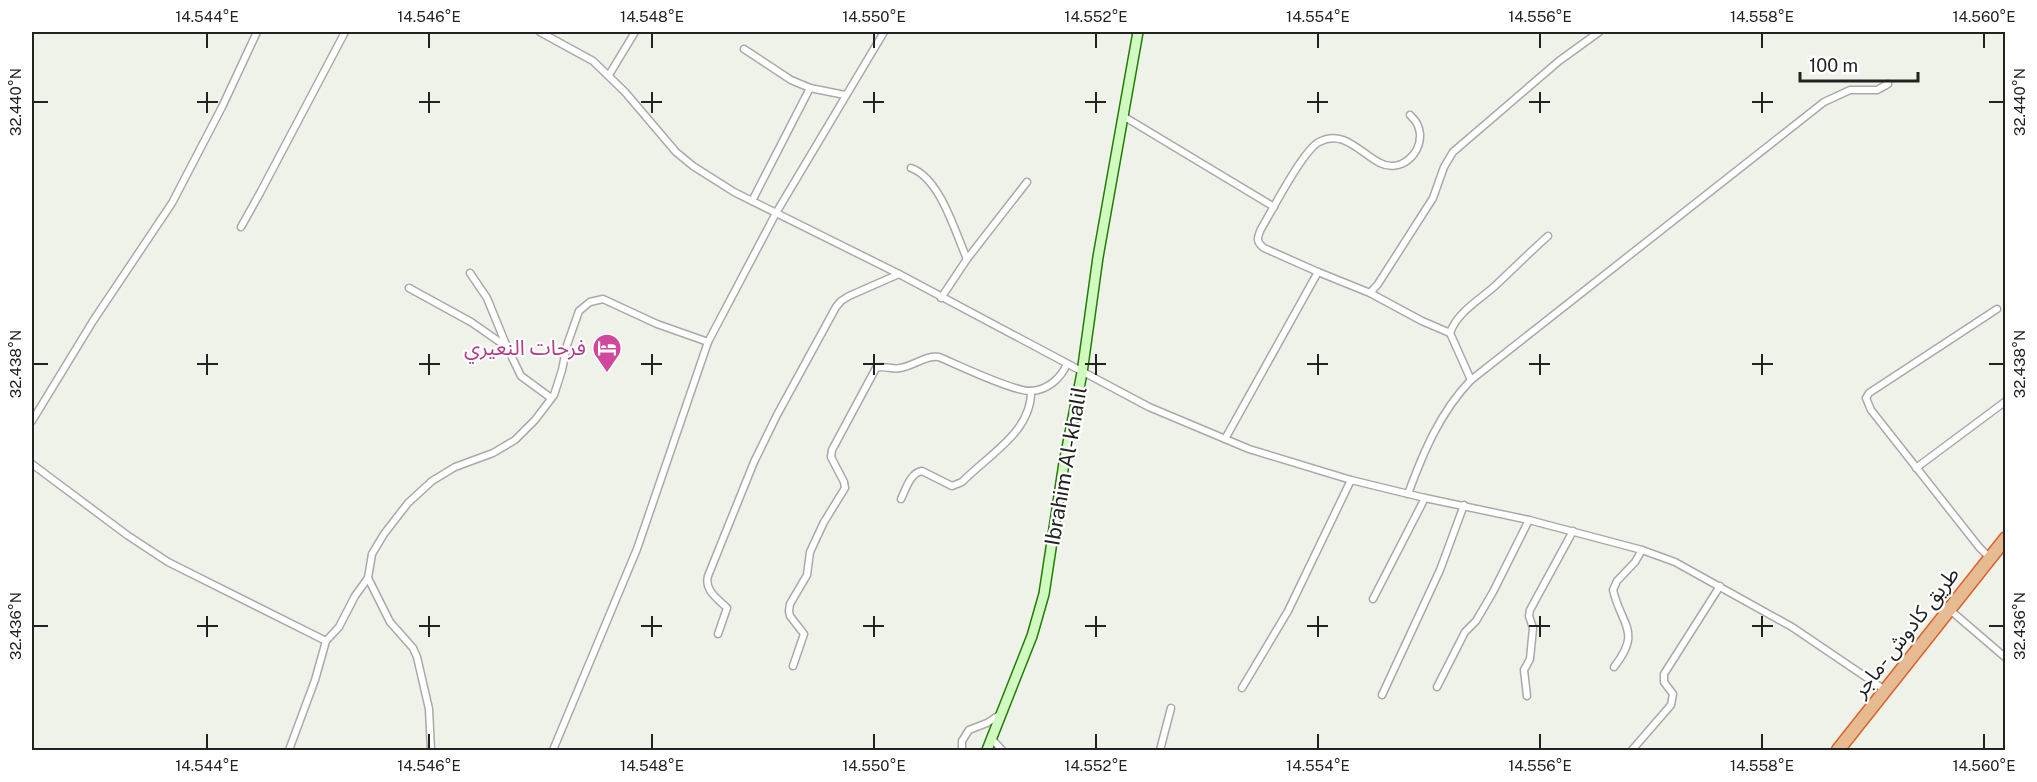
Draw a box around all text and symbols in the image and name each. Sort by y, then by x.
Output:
text: 14.544°E [175,8,239,25]
text: 14.546°E [397,8,461,25]
text: 14.548°E [620,8,684,25]
text: 14.550°E [842,8,906,25]
text: 14.552°E [1064,8,1128,25]
text: 14.554°E [1286,8,1350,25]
text: 14.556°E [1508,8,1572,25]
text: 14.558°E [1730,8,1794,25]
text: 14.560°E [1952,8,2016,25]
scale bar [1800,45,1918,83]
text: 100 m [1809,55,1858,76]
text: 32.440°N [7,68,24,136]
text: 32.440°N [2011,68,2028,136]
text: 32.438°N [7,330,24,398]
text: 32.438°N [2011,330,2028,398]
hotel icon: فرحات النعيري [591,332,623,374]
place label: فرحات النعيري [464,335,586,364]
street label: Ibrahim Al-khalil [1039,385,1092,547]
street label: طريق كادوش -ماجر [1846,562,1965,703]
text: 32.436°N [7,592,24,660]
text: 32.436°N [2011,592,2028,660]
text: 14.544°E [175,757,239,774]
text: 14.546°E [397,757,461,774]
text: 14.548°E [620,757,684,774]
text: 14.550°E [842,757,906,774]
text: 14.552°E [1064,757,1128,774]
text: 14.554°E [1286,757,1350,774]
text: 14.556°E [1508,757,1572,774]
text: 14.558°E [1730,757,1794,774]
text: 14.560°E [1952,757,2016,774]

